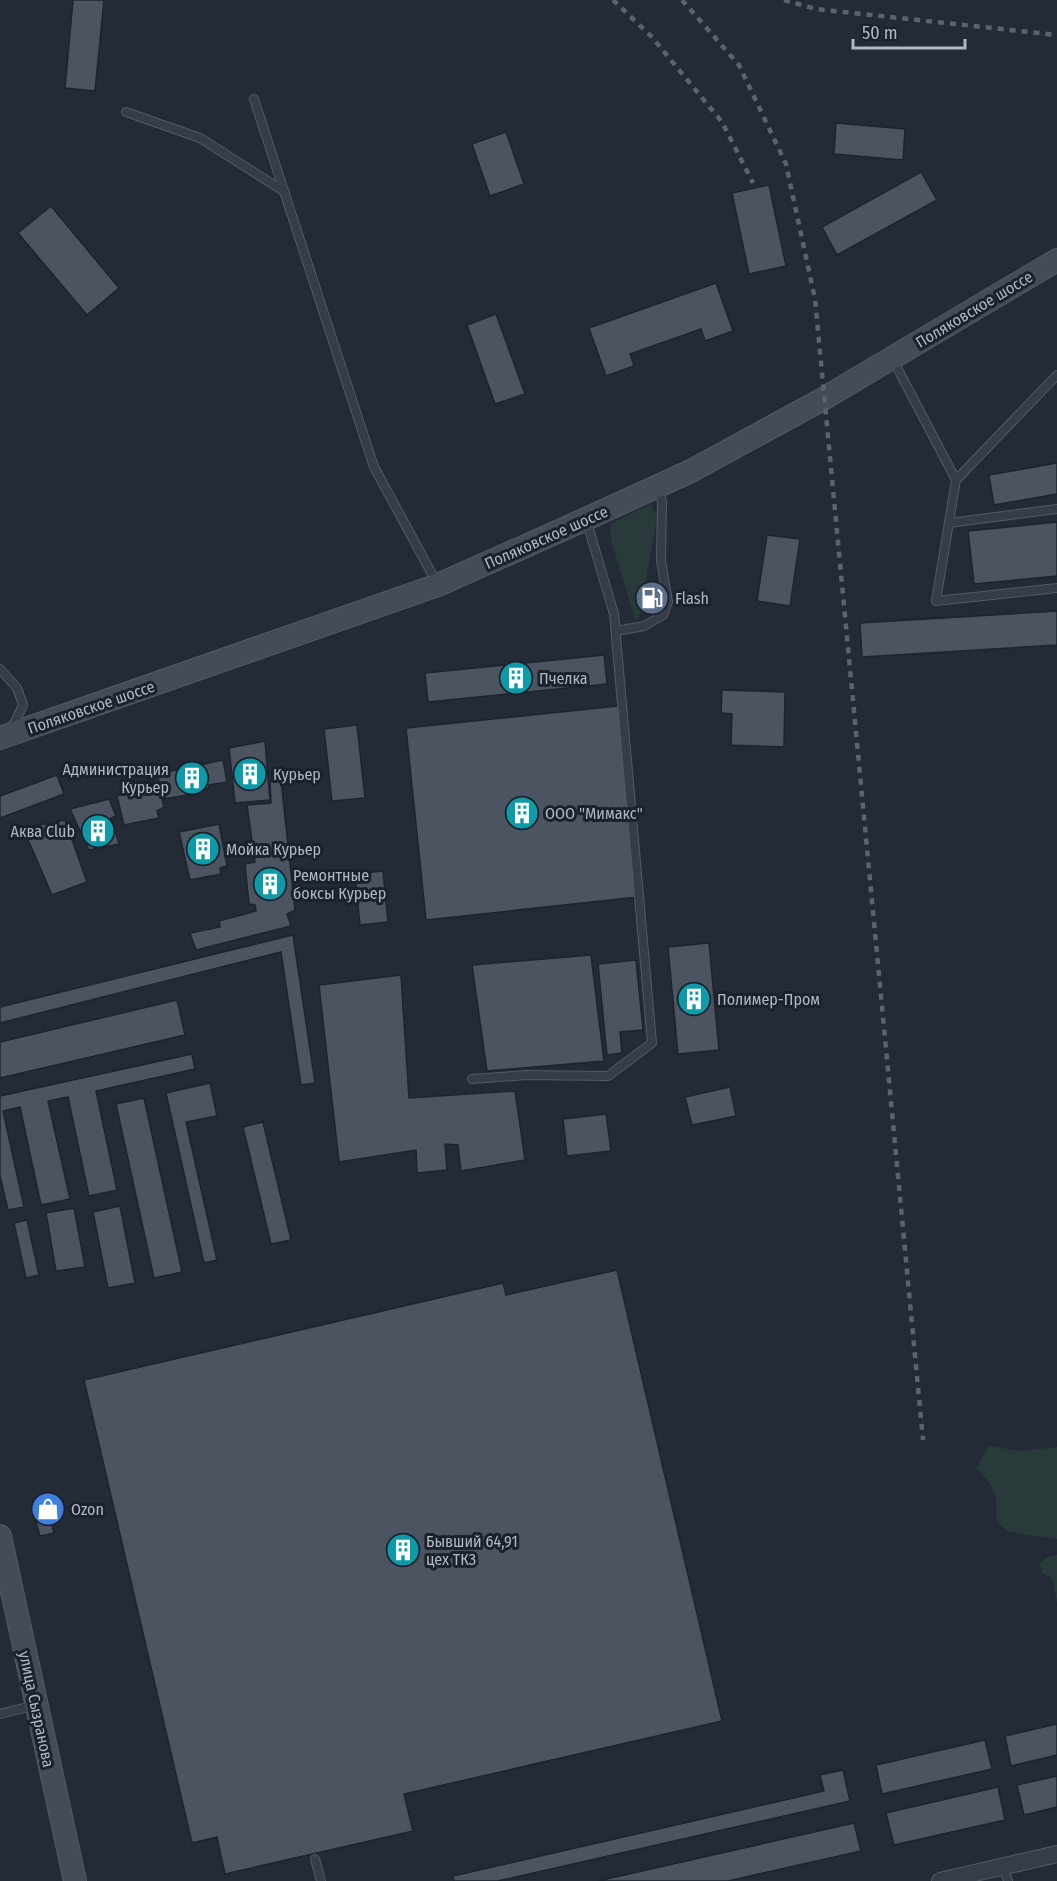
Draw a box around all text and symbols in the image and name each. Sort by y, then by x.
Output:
scale bar [853,12,966,50]
text: 50 m [862,22,898,44]
street label: Поляковское шоссе [912,267,1036,352]
street label: Поляковское шоссе [482,502,611,573]
fuel station icon: Flash [634,580,670,616]
place label: Flash [675,589,709,608]
building icon: Пчелка [498,660,534,696]
place label: Пчелка [539,669,588,688]
street label: Поляковское шоссе [25,677,157,738]
building icon: Курьер [232,756,268,792]
place label: Администрация Курьер [62,760,169,797]
building icon: Администрация Курьер [174,760,210,796]
place label: Курьер [273,765,321,784]
building icon: ООО "Мимакс" [504,795,540,831]
place label: ООО "Мимакс" [545,804,643,823]
building icon: Аква Club [80,813,116,849]
place label: Аква Club [11,822,75,841]
building icon: Мойка Курьер [185,831,221,867]
place label: Мойка Курьер [226,840,321,859]
building icon: Ремонтные боксы Курьер [252,866,288,902]
place label: Ремонтные боксы Курьер [293,866,386,903]
building icon: Полимер-Пром [676,981,712,1017]
place label: Полимер-Пром [717,990,820,1009]
shop icon: Ozon [30,1491,66,1527]
place label: Ozon [71,1500,104,1519]
building icon: Бывший 64,91 цех ТКЗ [385,1532,421,1568]
place label: Бывший 64,91 цех ТКЗ [426,1532,518,1569]
street label: улица Сызранова [15,1649,58,1769]

